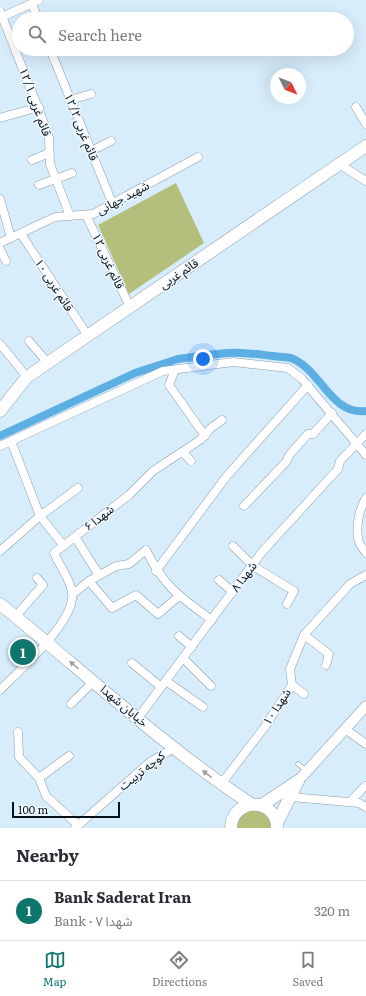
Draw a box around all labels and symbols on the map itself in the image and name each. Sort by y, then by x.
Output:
street label: قائم غربی ۱۲/۱ [14,65,57,139]
north arrow [270,68,306,104]
street label: قائم غربی ۱۲/۲ [59,90,104,164]
street label: شهید جهانی [93,176,152,219]
street label: قائم غربی ۱۲ [87,230,130,292]
street label: قائم غربی [155,253,202,294]
street label: قائم غربی ۱۰ [30,254,79,315]
your location [193,349,213,369]
street label: شهدا ۶ [79,500,117,535]
street label: شهدا ۸ [226,557,261,595]
pin: 1 [10,637,36,667]
one-way arrow [68,661,79,669]
street label: خیابان شهدا [97,680,152,730]
street label: شهدا ۱۰ [257,684,295,728]
street label: کوچه تربیت [114,746,169,794]
one-way arrow [202,769,213,778]
scale bar [12,800,120,819]

